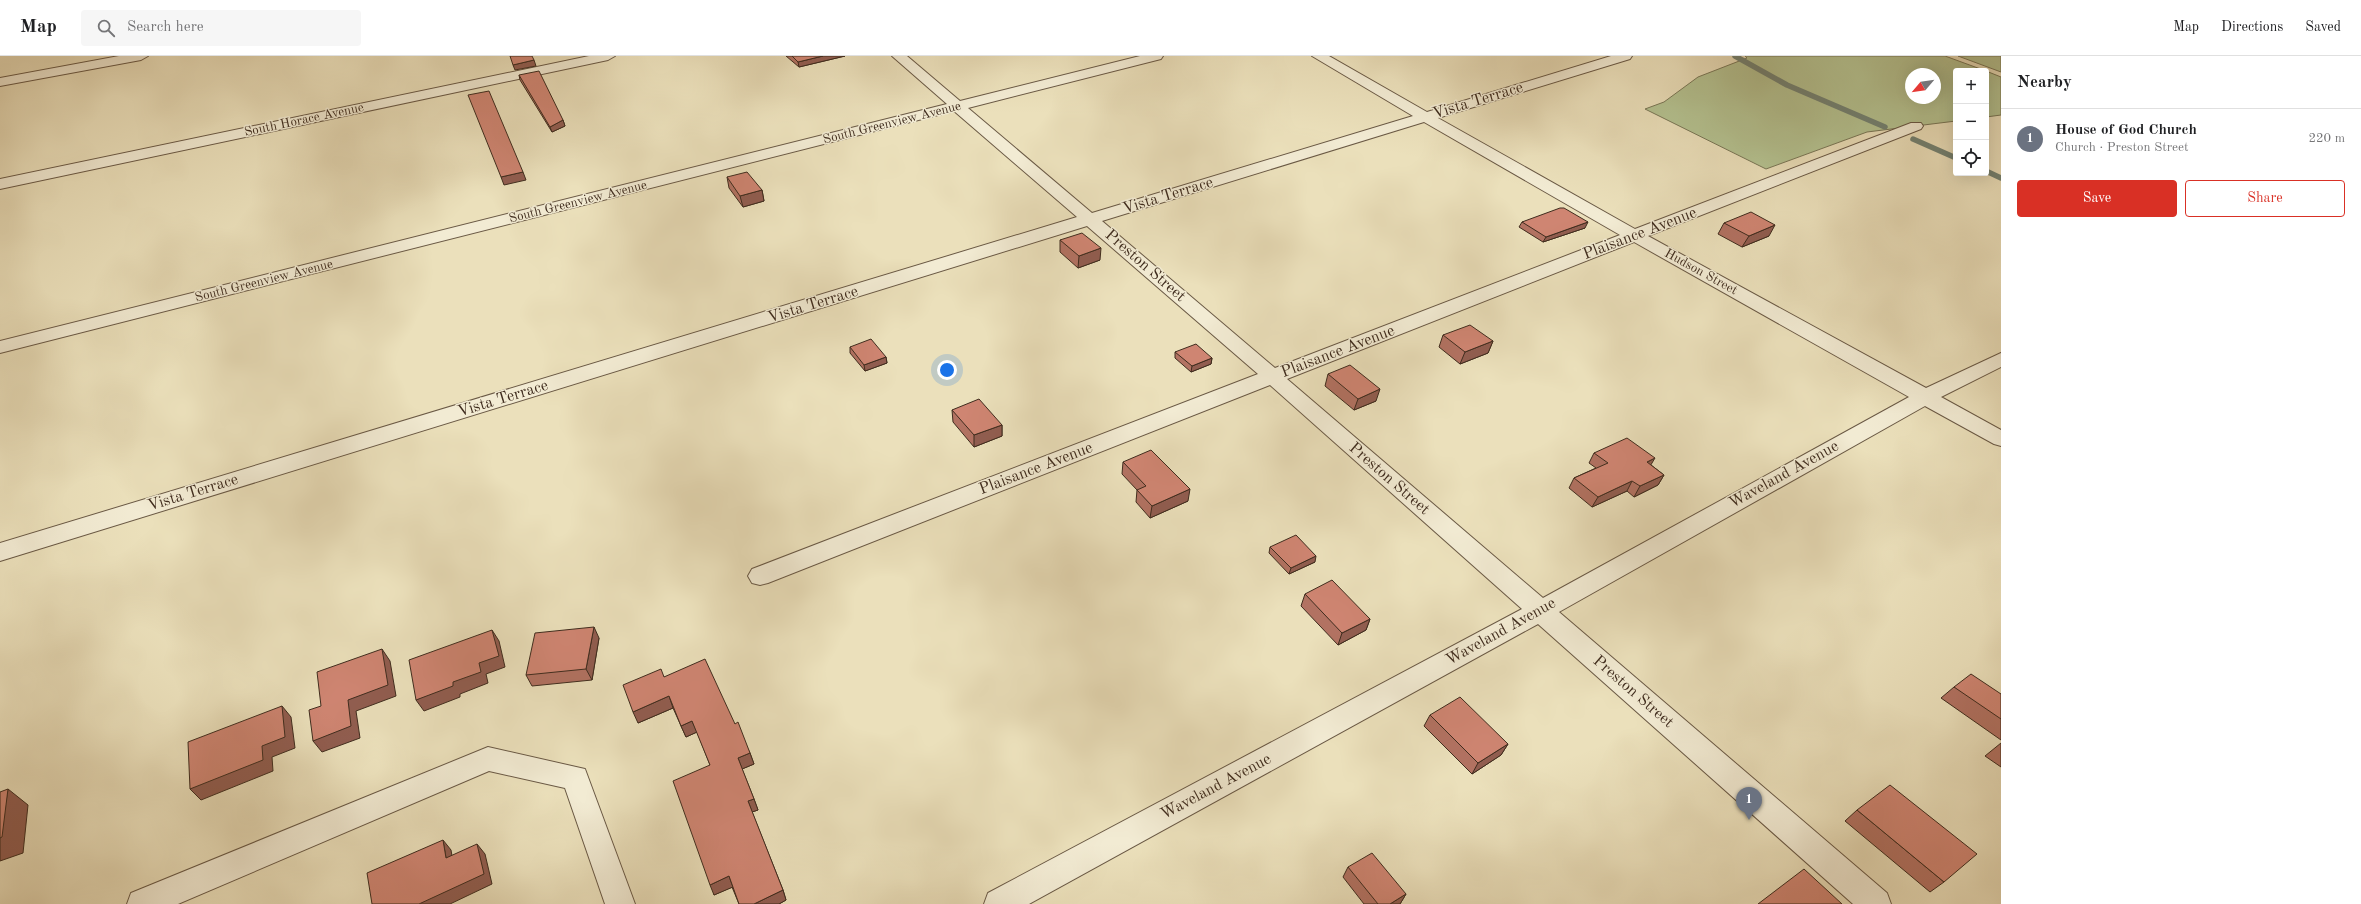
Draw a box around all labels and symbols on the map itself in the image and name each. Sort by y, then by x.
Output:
north arrow [1905,68,1941,104]
street label: Vista Terrace [1431,80,1525,122]
street label: South Greenview Avenue [822,100,962,146]
street label: South Horace Avenue [243,101,365,139]
street label: Vista Terrace [1121,175,1215,217]
street label: South Greenview Avenue [508,179,648,225]
street label: Plaisance Avenue [1581,205,1699,263]
street label: Preston Street [1102,227,1189,305]
street label: Hudson Street [1662,247,1740,298]
street label: South Greenview Avenue [194,258,334,304]
street label: Vista Terrace [766,284,860,326]
street label: Plaisance Avenue [1279,323,1397,381]
your location [937,360,957,380]
street label: Vista Terrace [456,378,550,420]
street label: Waveland Avenue [1726,438,1842,512]
street label: Plaisance Avenue [977,440,1095,498]
street label: Preston Street [1346,440,1433,518]
street label: Vista Terrace [146,472,240,514]
street label: Waveland Avenue [1443,595,1559,669]
street label: Preston Street [1590,653,1677,731]
street label: Waveland Avenue [1158,751,1274,823]
pin: 1 [1736,787,1762,820]

